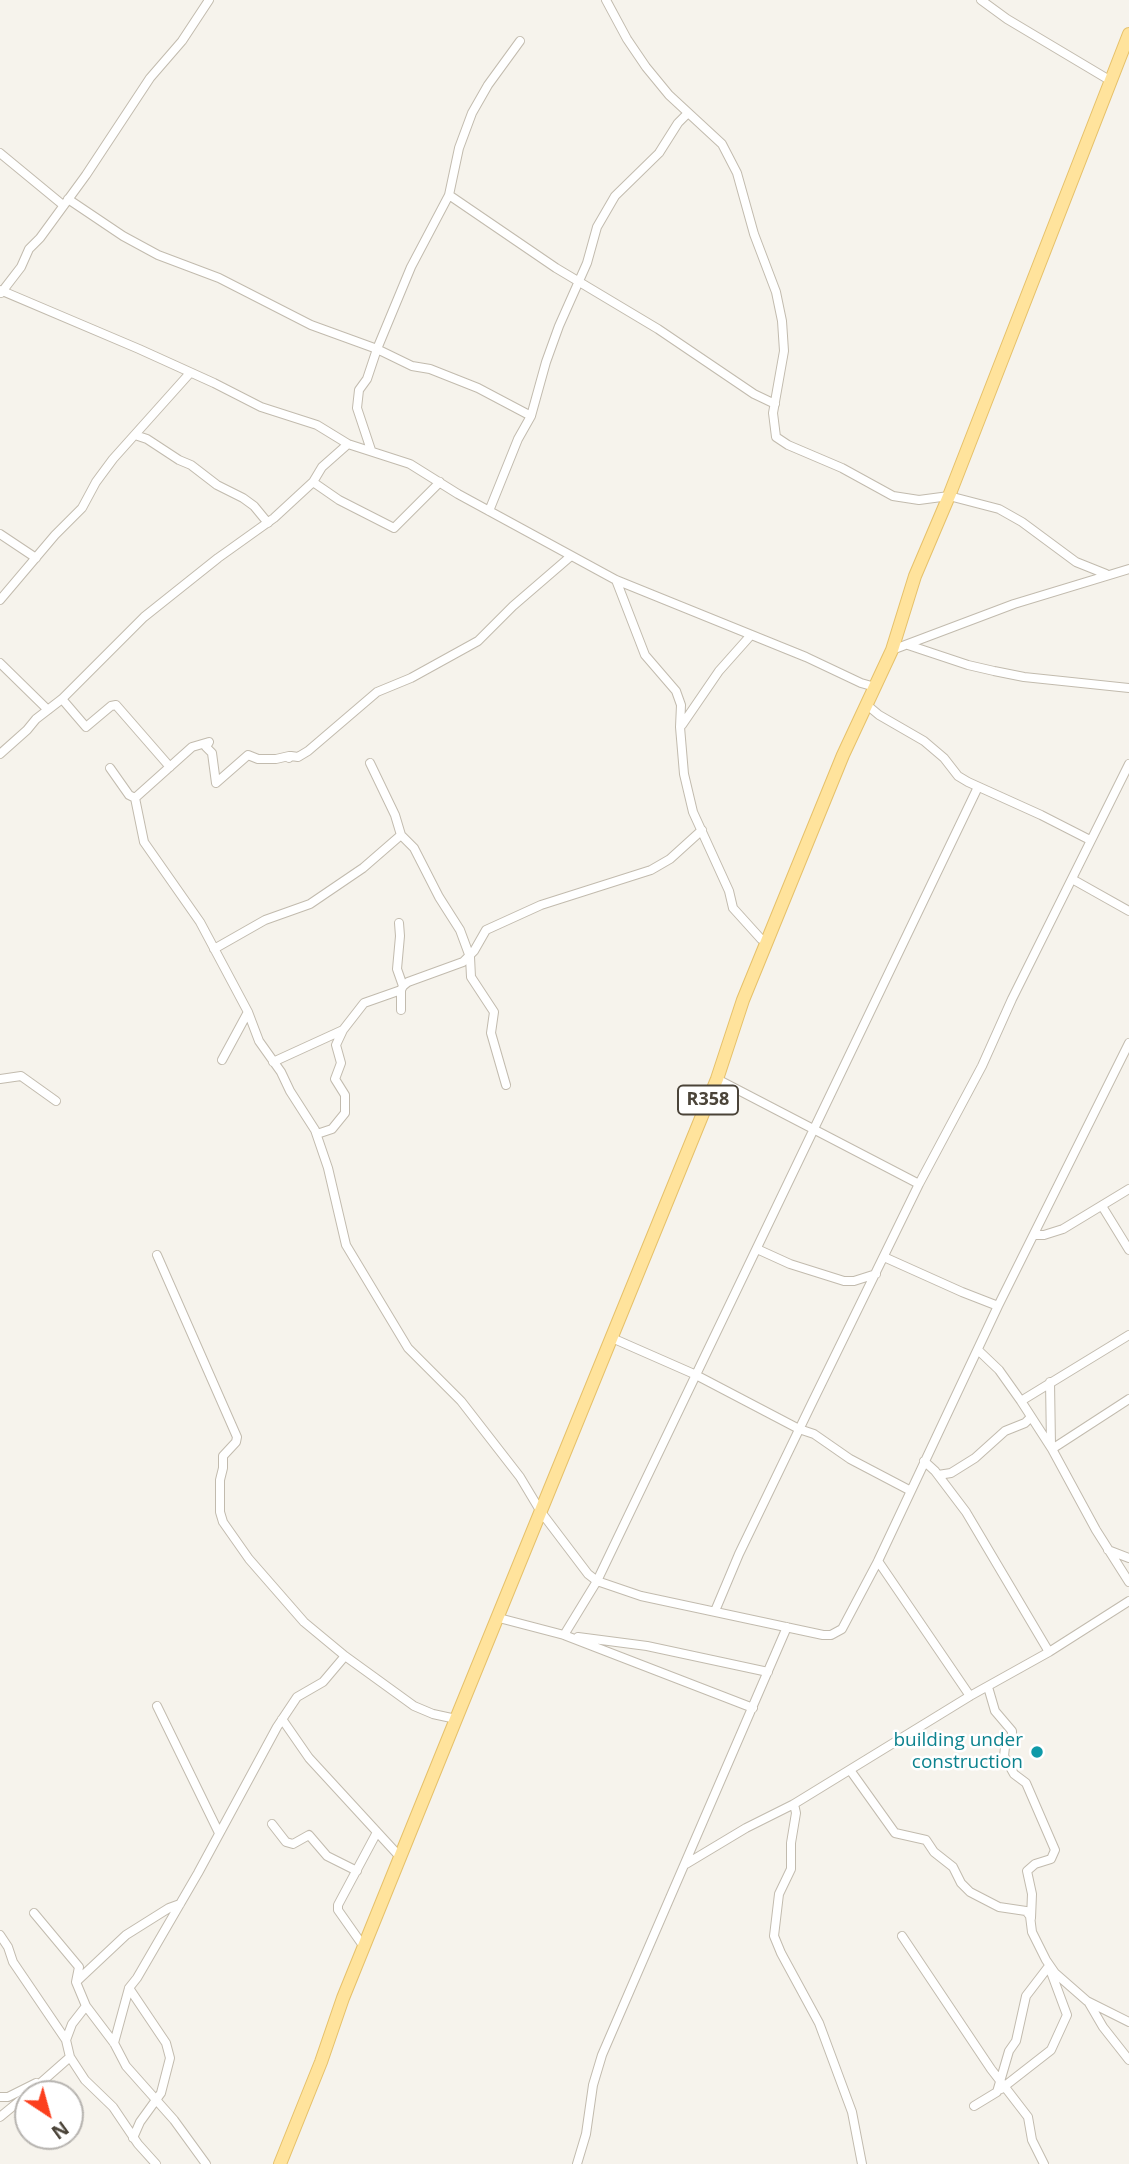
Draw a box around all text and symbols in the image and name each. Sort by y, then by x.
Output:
road number: R358 [678,1086,738,1114]
place label: building under construction [893,1730,1023,1774]
marker: building under construction [1029,1744,1045,1760]
north arrow [14,2080,84,2150]
text: N [46,2115,74,2145]

